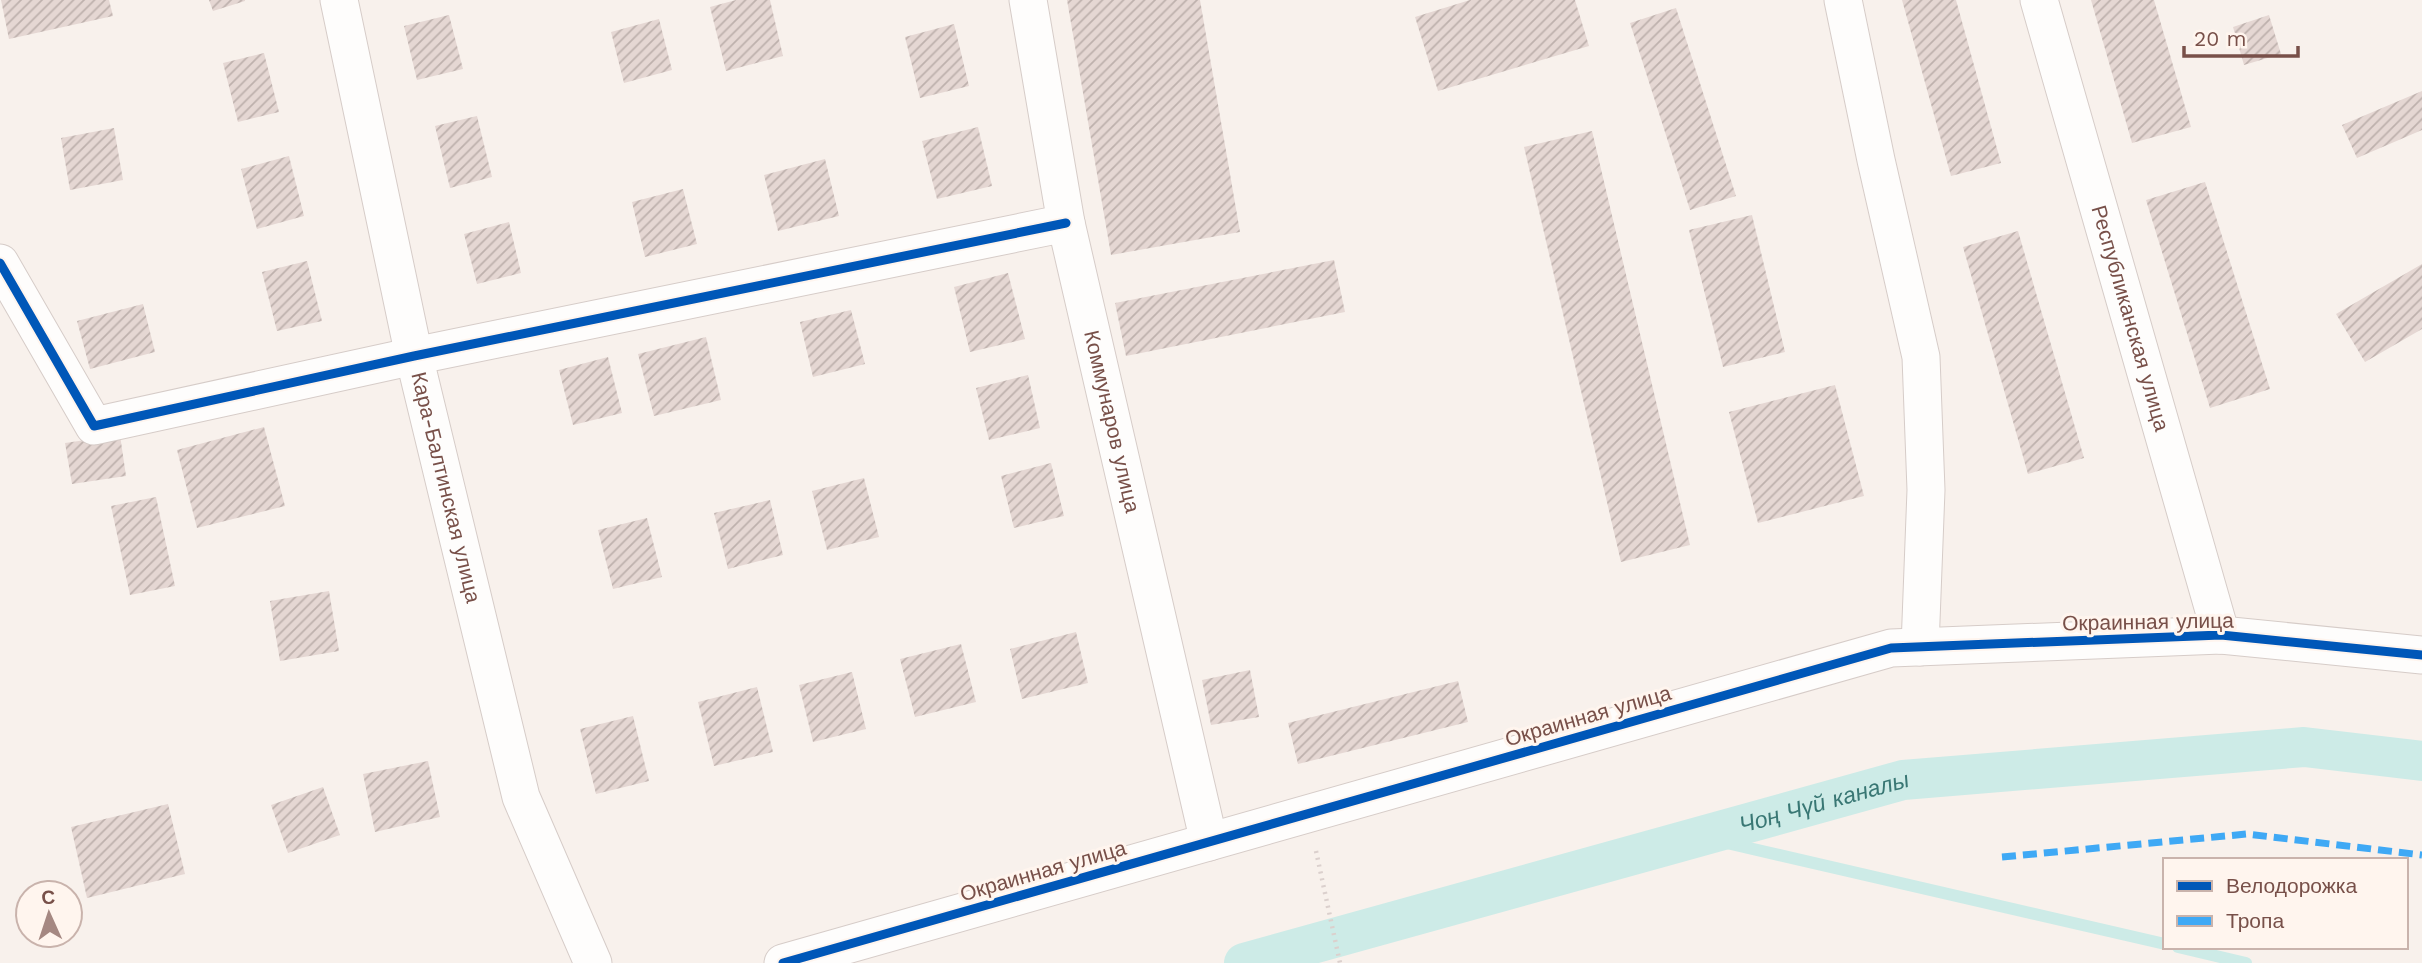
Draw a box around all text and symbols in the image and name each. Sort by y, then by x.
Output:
scale bar [2184,14,2298,58]
text: 20 m [2194,26,2246,51]
street label: Республиканская улица [2086,202,2175,434]
street label: Коммунаров улица [1079,328,1146,515]
street label: Кара-Балтинская улица [406,369,487,606]
street label: Окраинная улица [2062,607,2234,635]
street label: Окраинная улица [1502,680,1674,751]
water label: Чоң Чүй каналы [1736,766,1912,839]
street label: Окраинная улица [957,835,1129,906]
legend [2163,858,2408,949]
text: Велодорожка [2226,873,2357,898]
north arrow [14,879,84,949]
text: С [41,886,56,909]
text: Тропа [2226,908,2284,933]

